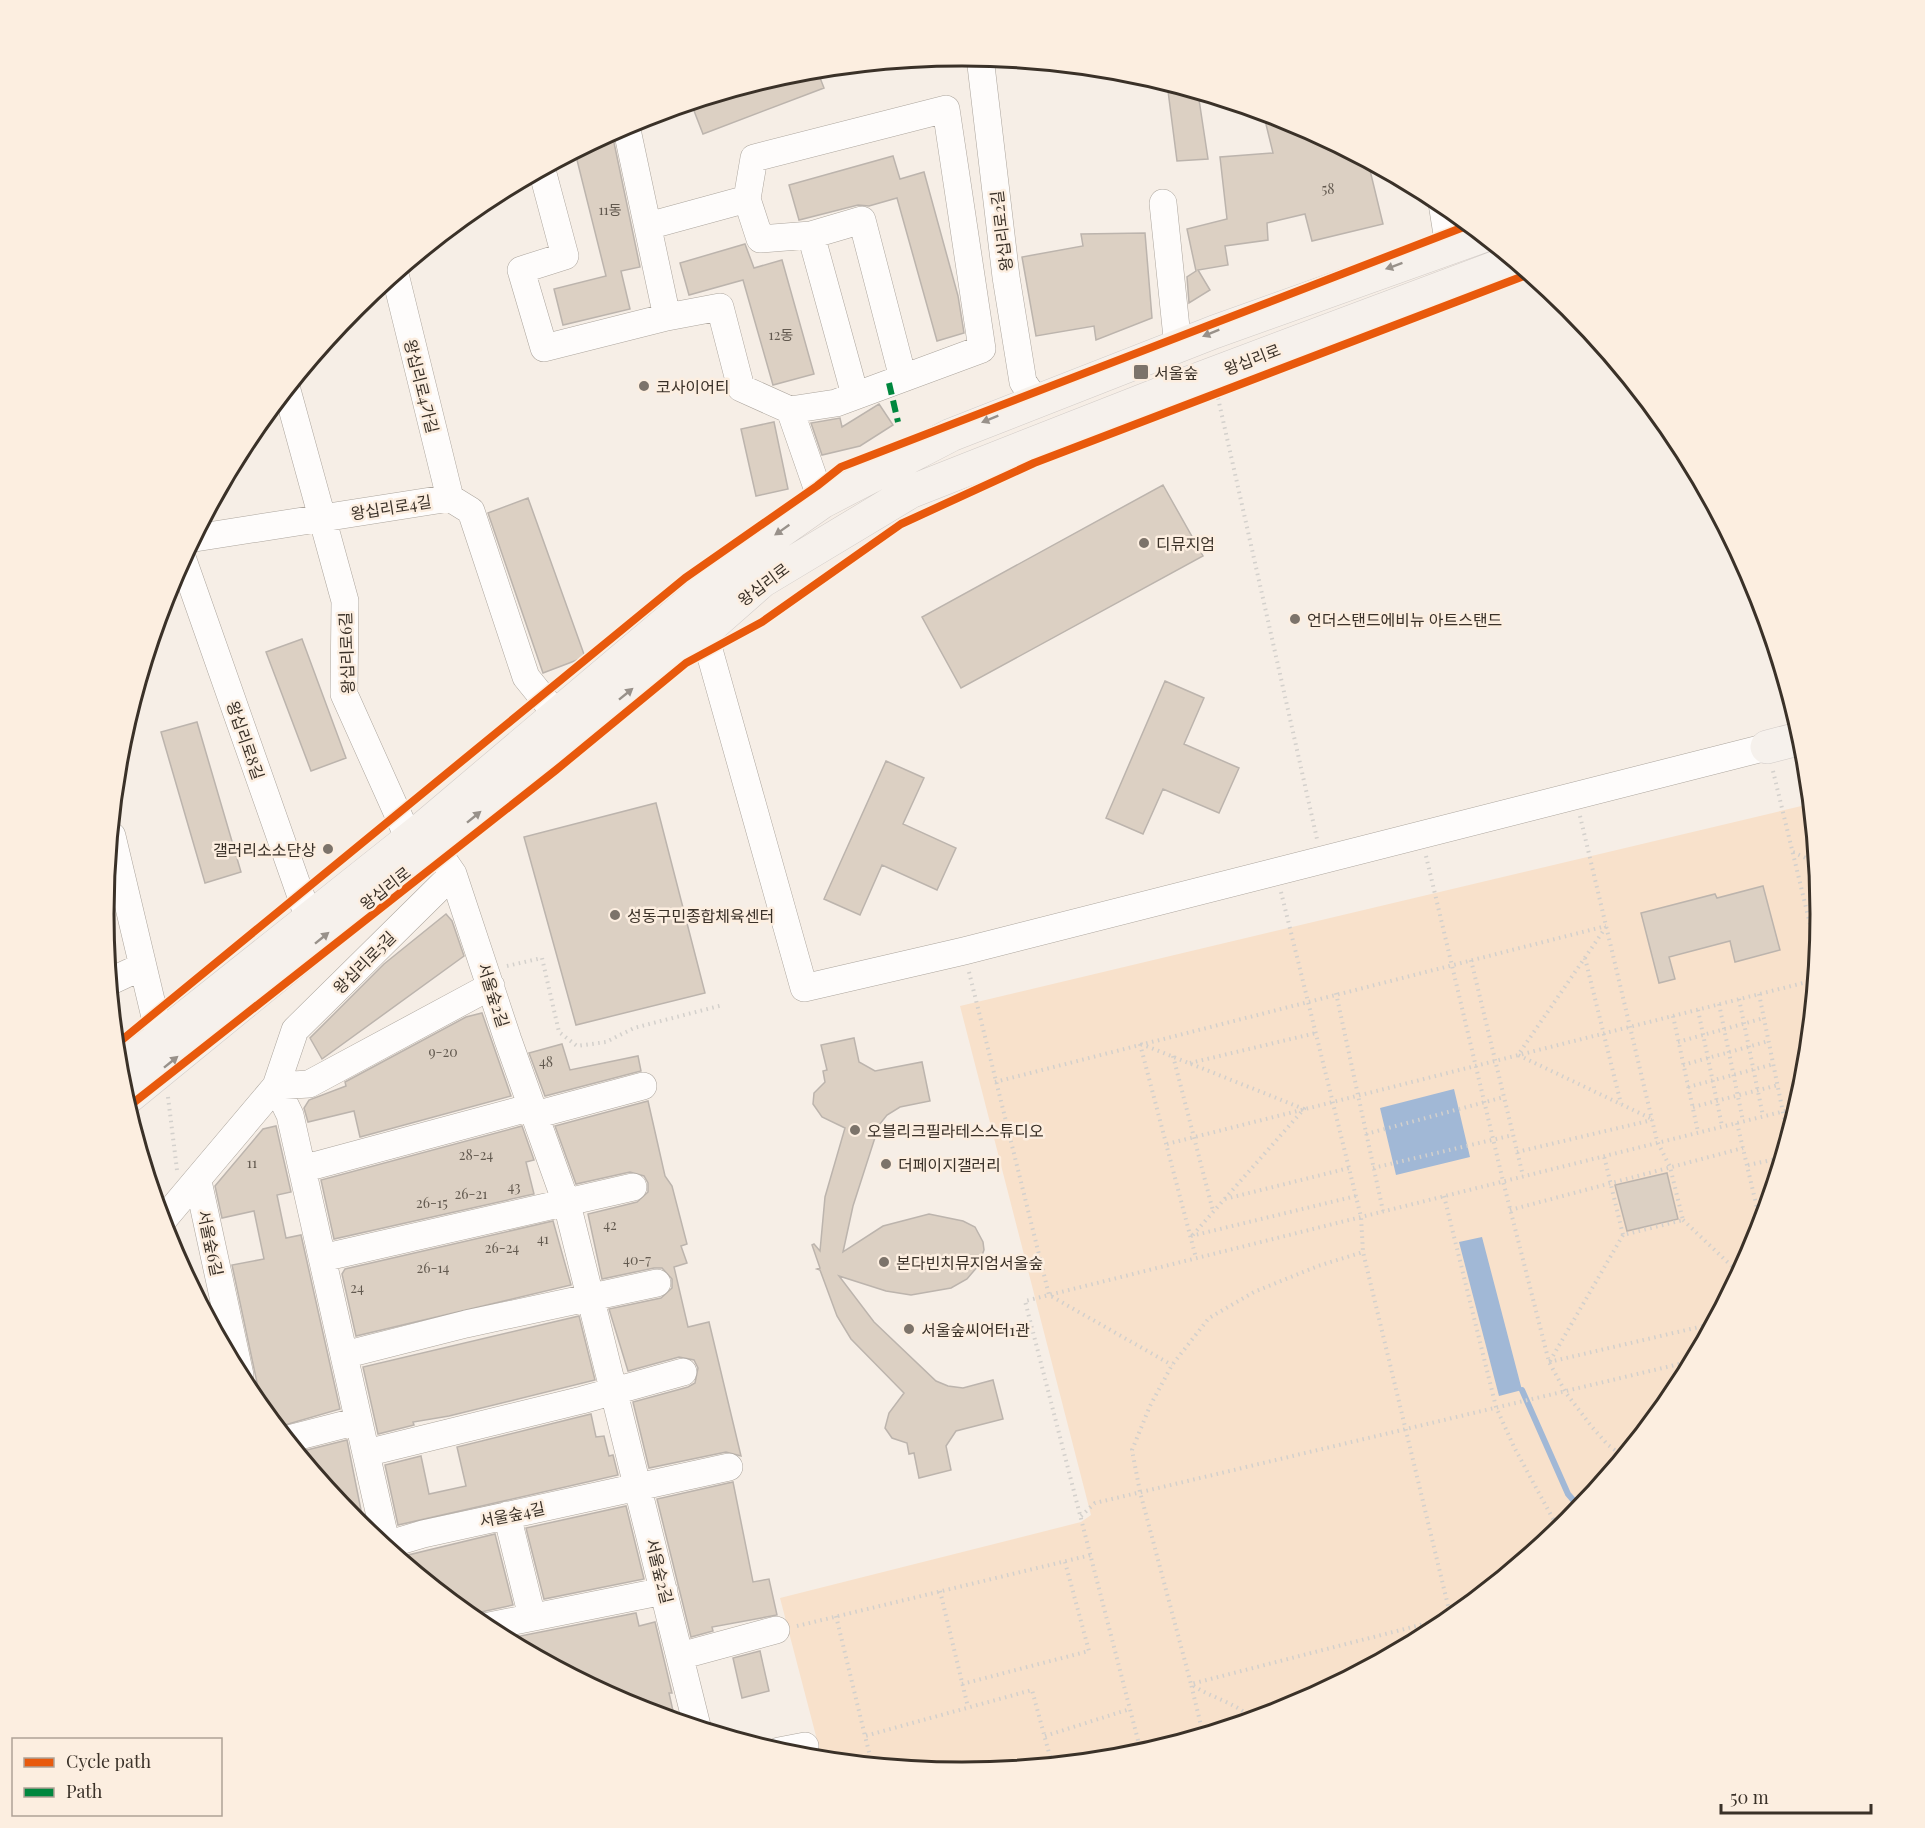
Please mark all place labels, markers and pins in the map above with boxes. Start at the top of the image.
place label: 서울숲 [1154,362,1198,383]
marker: 서울숲 [1132,363,1150,381]
place label: 코사이어티 [656,376,730,397]
marker: 코사이어티 [637,379,651,393]
place label: 디뮤지엄 [1156,533,1215,554]
marker: 디뮤지엄 [1137,536,1151,550]
place label: 언더스탠드에비뉴 아트스탠드 [1307,609,1502,630]
marker: 언더스탠드에비뉴 아트스탠드 [1288,612,1302,626]
place label: 갤러리소소단상 [213,839,316,860]
marker: 갤러리소소단상 [321,842,335,856]
place label: 성동구민종합체육센터 [627,905,774,926]
marker: 성동구민종합체육센터 [608,908,622,922]
place label: 오블리크필라테스스튜디오 [867,1120,1044,1141]
marker: 오블리크필라테스스튜디오 [848,1123,862,1137]
place label: 더페이지갤러리 [898,1154,1001,1175]
marker: 더페이지갤러리 [879,1157,893,1171]
place label: 본다빈치뮤지엄서울숲 [896,1252,1043,1273]
marker: 본다빈치뮤지엄서울숲 [877,1255,891,1269]
place label: 서울숲씨어터1관 [921,1319,1030,1340]
marker: 서울숲씨어터1관 [902,1322,916,1336]

